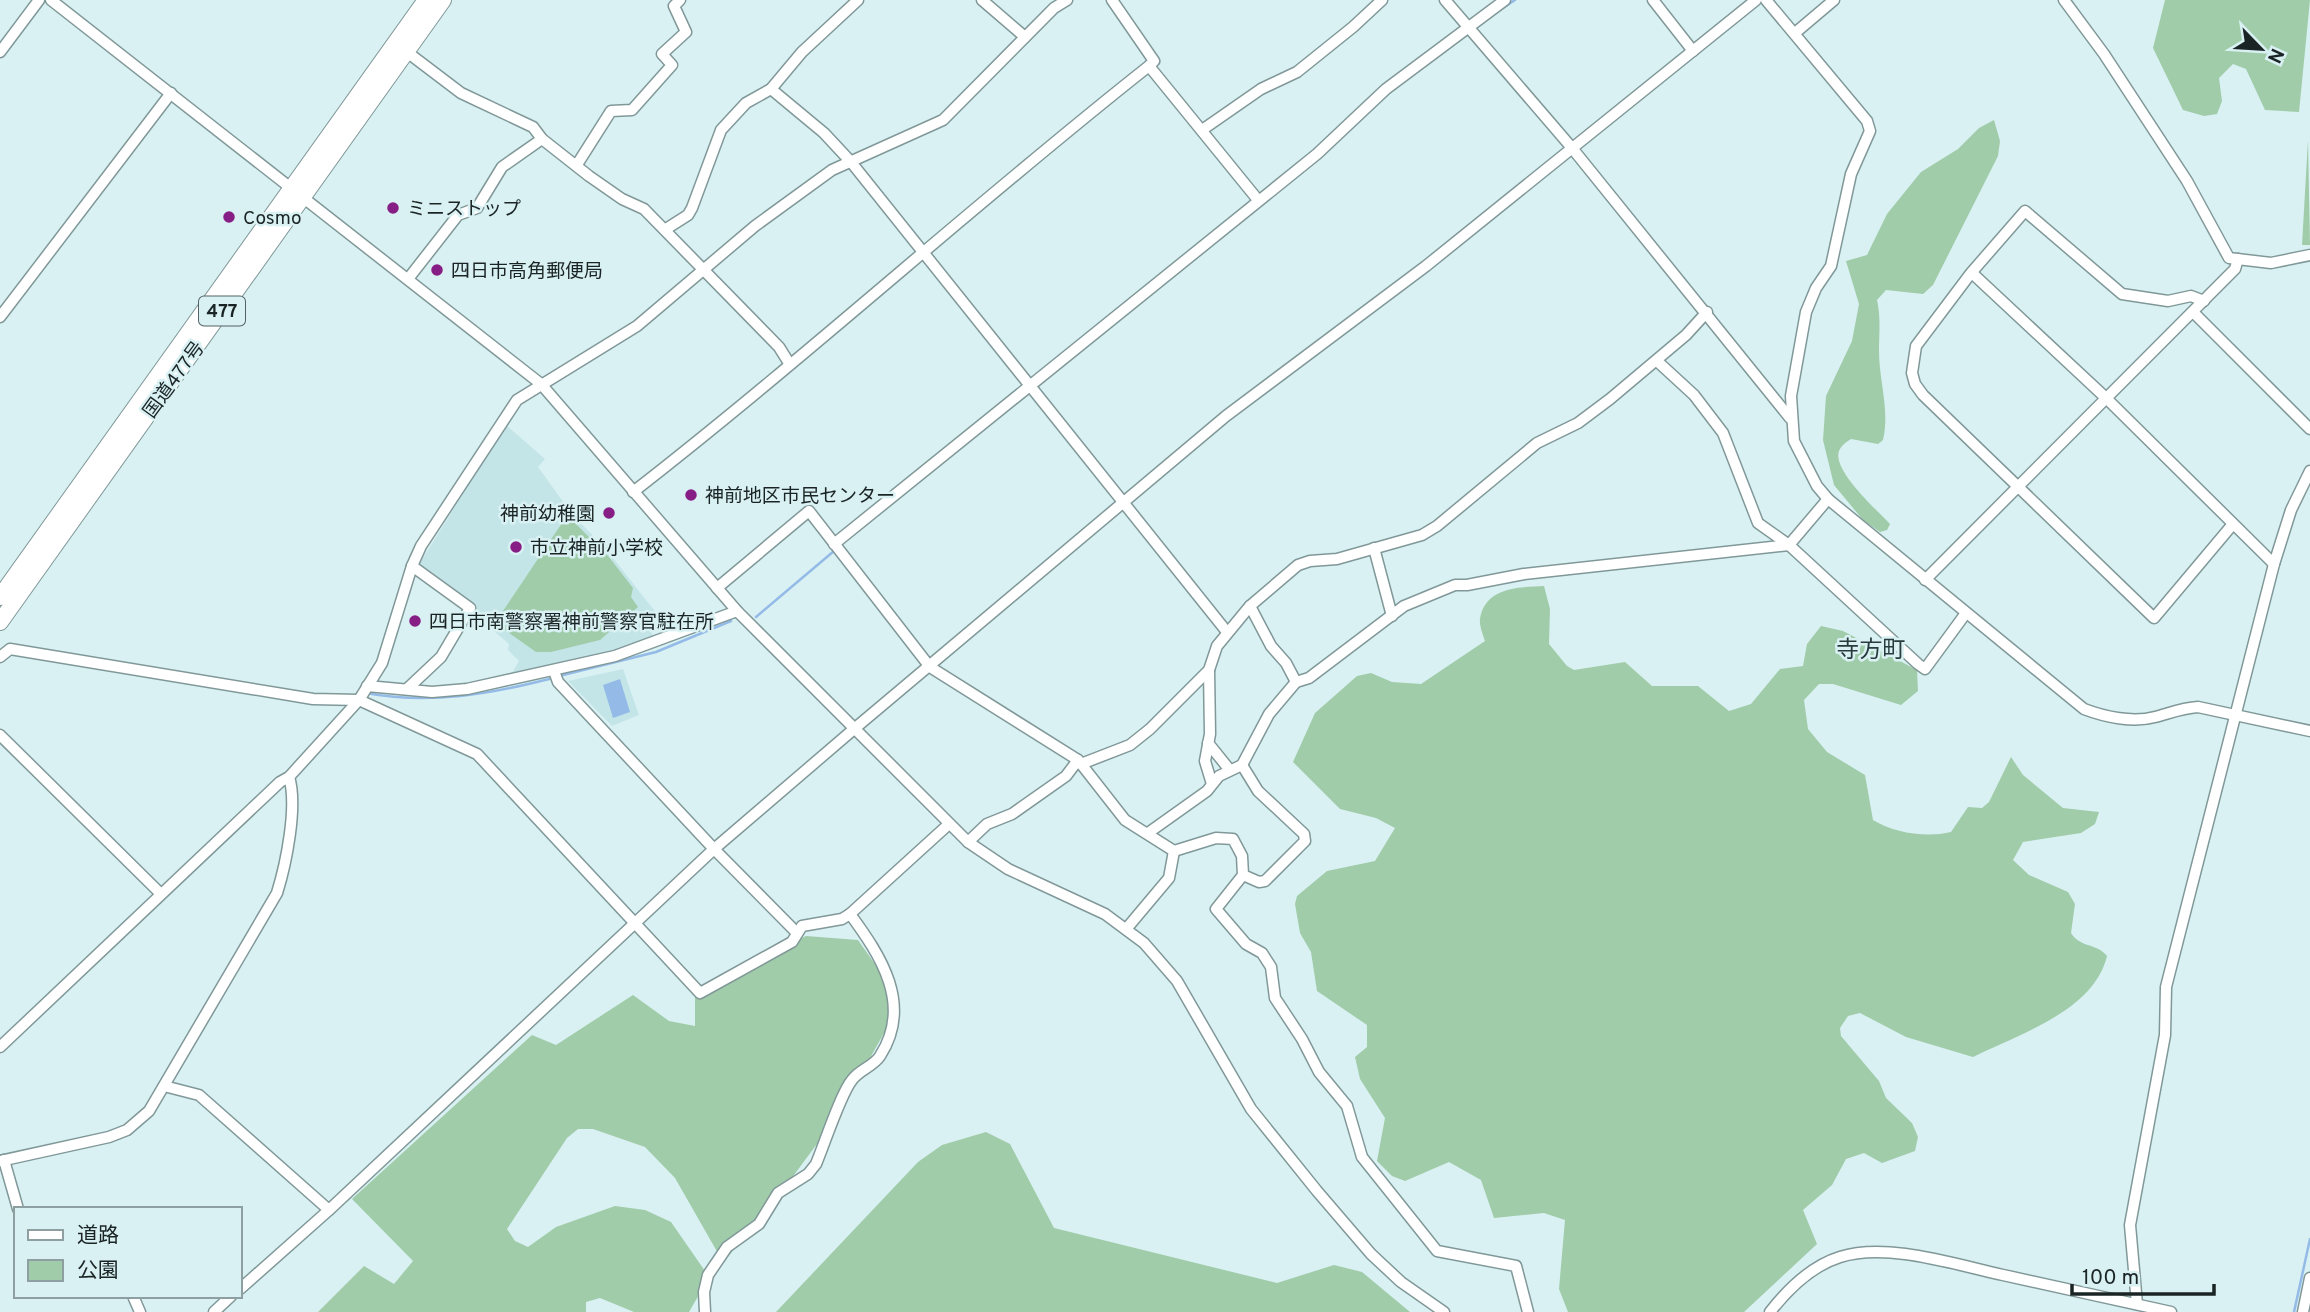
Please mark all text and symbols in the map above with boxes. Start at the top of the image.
north arrow [2226,14,2296,84]
text: N [2261,44,2288,67]
place label: ミニストップ [407,198,521,222]
marker: ミニストップ [385,200,401,216]
place label: Cosmo [243,207,302,231]
marker: Cosmo [221,209,237,225]
place label: 四日市高角郵便局 [451,260,603,284]
marker: 四日市高角郵便局 [429,262,445,278]
road number: 477 [199,296,245,326]
street label: 国道477号 [139,337,211,423]
place label: 神前地区市民センター [705,485,895,509]
marker: 神前地区市民センター [683,487,699,503]
place label: 神前幼稚園 [500,503,595,527]
marker: 神前幼稚園 [601,505,617,521]
place label: 市立神前小学校 [530,537,663,561]
marker: 市立神前小学校 [508,539,524,555]
place label: 四日市南警察署神前警察官駐在所 [429,611,714,635]
marker: 四日市南警察署神前警察官駐在所 [407,613,423,629]
district label: 寺方町 [1837,637,1906,666]
legend [14,1207,242,1298]
text: 道路 [77,1223,119,1250]
scale bar [2072,1252,2214,1296]
text: 公園 [77,1258,119,1285]
text: 100 m [2082,1265,2139,1292]

